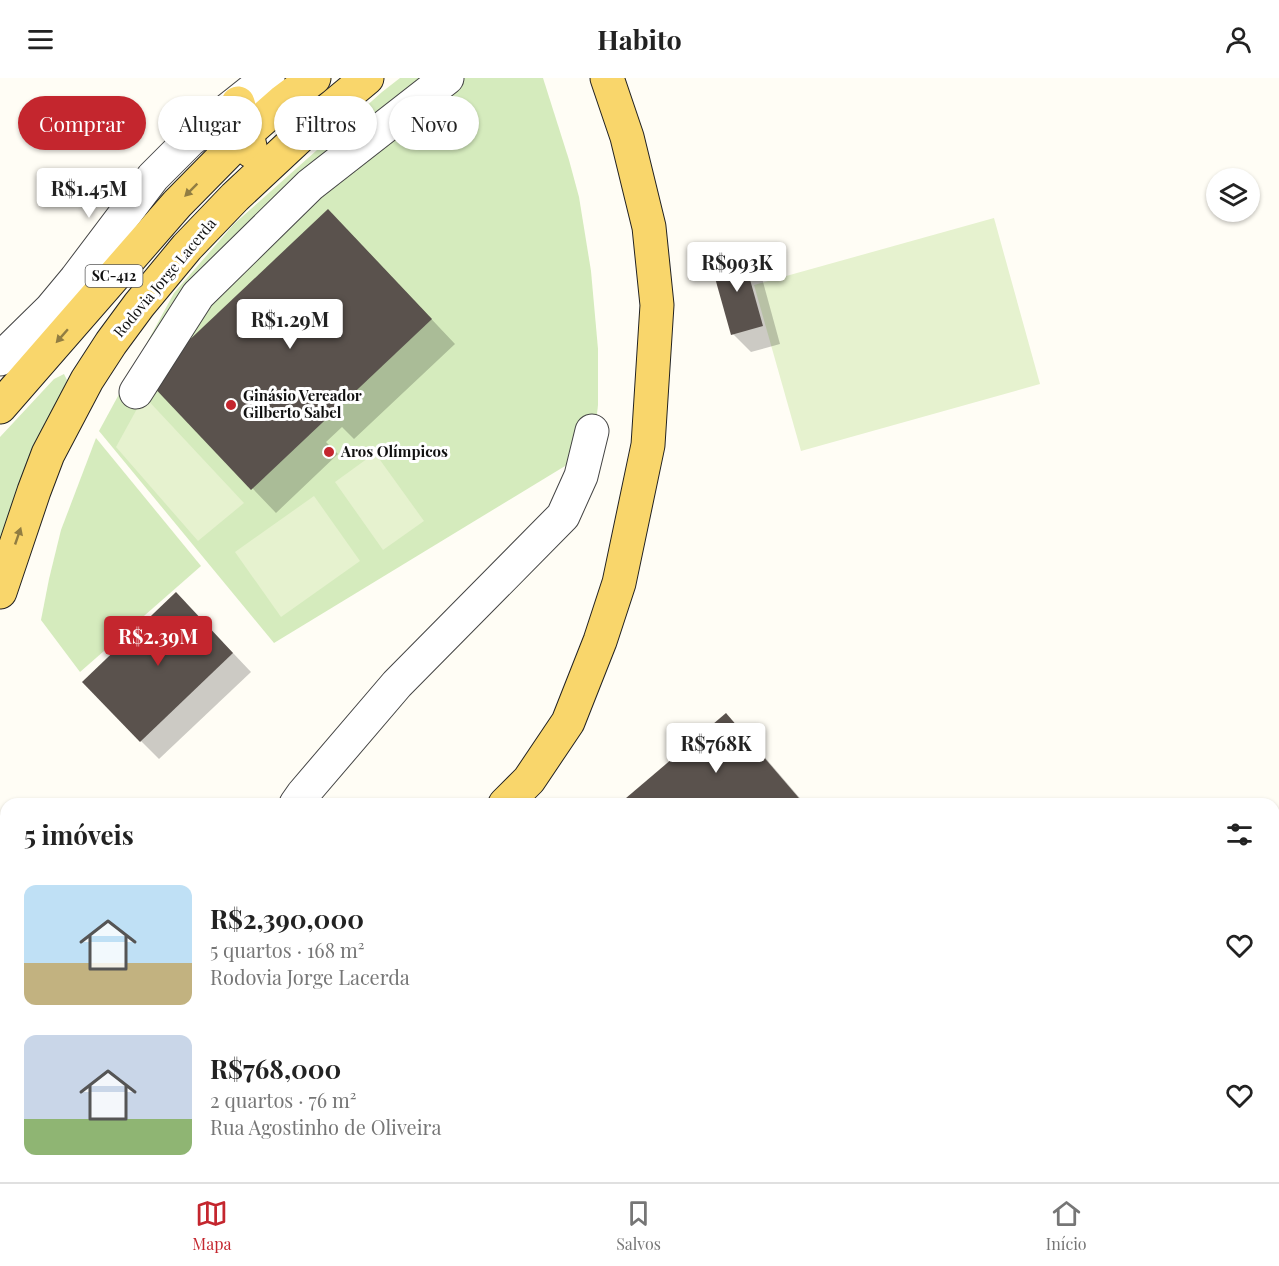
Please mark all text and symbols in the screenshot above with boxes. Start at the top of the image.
text: Habito [597,21,682,57]
icon: menu [24,23,57,56]
icon: person [1222,23,1255,56]
chip: Comprar [18,96,146,150]
chip: Alugar [158,96,262,150]
chip: Filtros [274,96,377,150]
chip: Novo [389,96,479,150]
pin: R$1.45M [34,168,144,219]
map controls [1206,168,1260,222]
button: layers [1206,168,1260,222]
text: R$1.45M [51,174,127,201]
one-way arrow [185,182,199,196]
street label: Rodovia Jorge Lacerda [108,213,220,341]
pin: R$993K [688,242,786,293]
text: R$993K [701,248,773,275]
road number: SC-412 [86,265,142,287]
pin: R$1.29M [235,299,345,350]
text: R$1.29M [251,305,329,332]
one-way arrow [56,328,69,343]
place label: Ginásio Vereador Gilberto Sabel [243,385,362,422]
marker: Ginásio Vereador Gilberto Sabel [224,398,238,412]
place label: Aros Olímpicos [340,441,448,461]
marker: Aros Olímpicos [322,445,336,459]
one-way arrow [14,527,24,545]
pin: R$2.39M [103,616,213,667]
text: R$2.39M [118,622,198,649]
pin: R$768K [667,723,765,774]
text: R$768K [680,729,752,756]
text: 5 imóveis [24,817,134,852]
icon: filters [1223,818,1256,851]
text: R$2,390,000 [210,901,364,936]
icon: home [72,909,144,981]
icon: heart [1223,929,1256,962]
text: 5 quartos · 168 m² [210,936,365,963]
text: Rodovia Jorge Lacerda [210,963,410,990]
text: R$768,000 [210,1051,341,1086]
icon: home [72,1059,144,1131]
icon: heart [1223,1079,1256,1112]
text: 2 quartos · 76 m² [210,1086,356,1113]
text: Rua Agostinho de Oliveira [210,1113,441,1140]
tab: Mapa [192,1197,231,1254]
tab: Salvos [616,1197,661,1254]
tab: Início [1046,1197,1087,1254]

